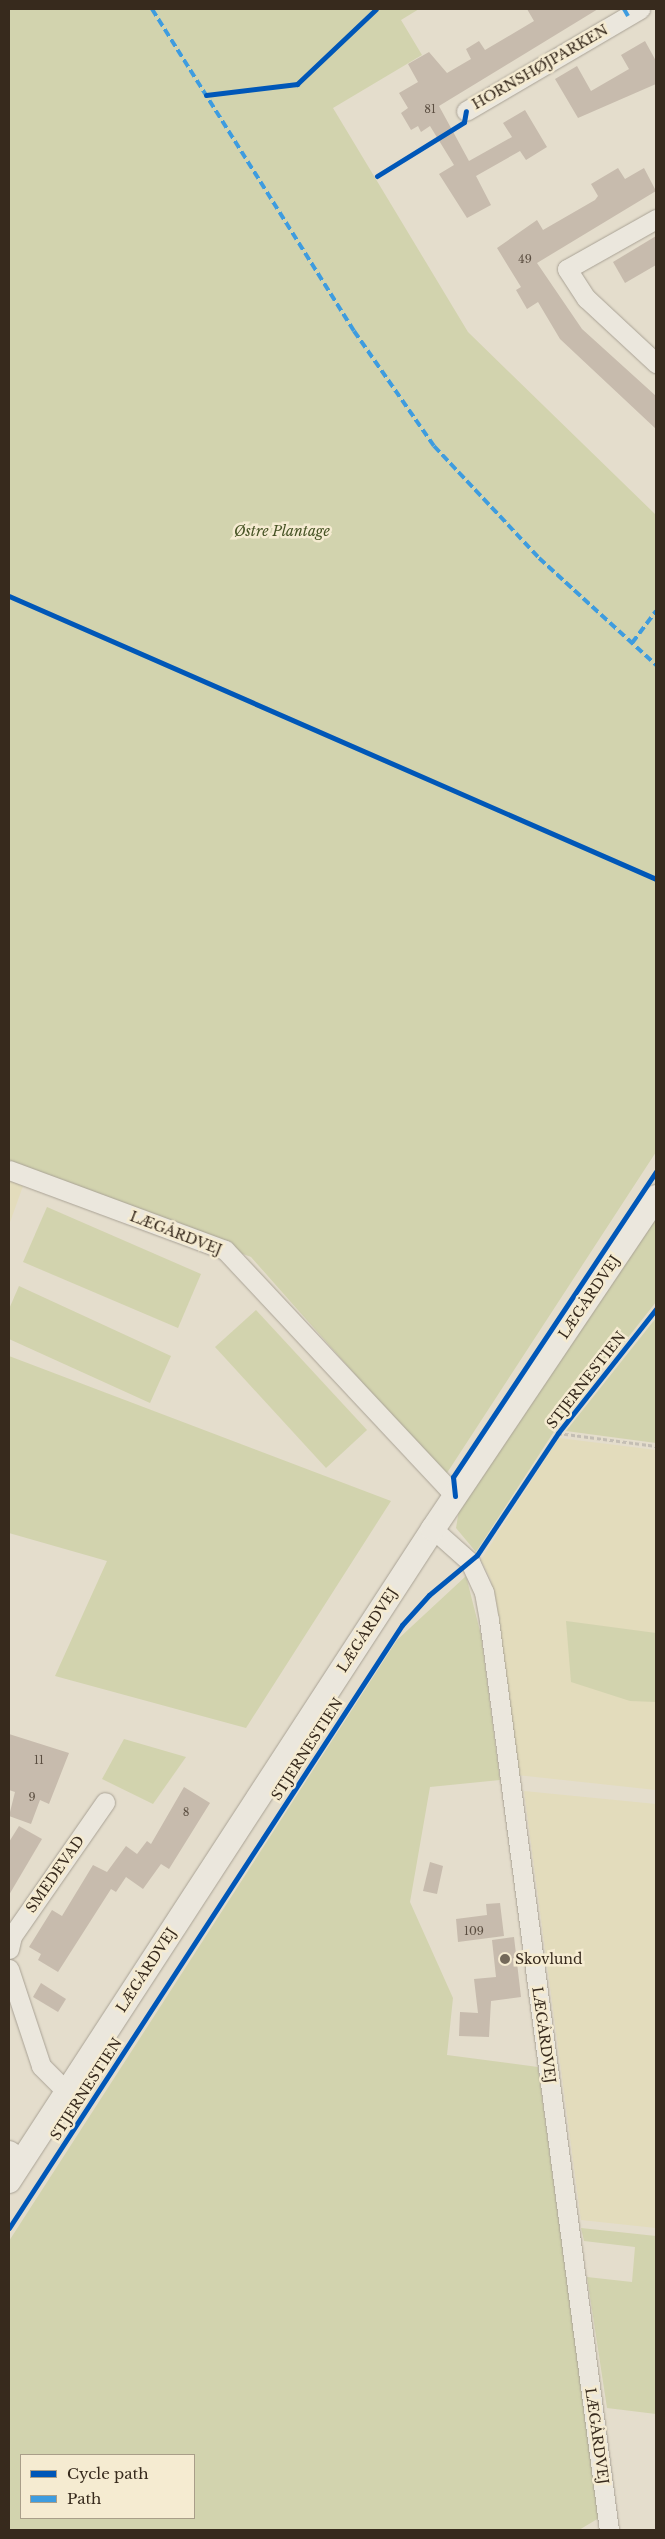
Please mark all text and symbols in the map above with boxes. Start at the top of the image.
street label: HORNSHØJPARKEN [469,21,611,113]
house number: 81 [424,102,436,116]
house number: 49 [518,252,532,266]
park label: Østre Plantage [234,523,330,539]
street label: LÆGÅRDVEJ [128,1208,224,1258]
street label: LÆGÅRDVEJ [555,1252,623,1342]
street label: STJERNESTIEN [543,1328,629,1432]
street label: LÆGÅRDVEJ [333,1585,401,1675]
street label: STJERNESTIEN [268,1695,346,1803]
house number: 11 [34,1753,44,1767]
house number: 9 [28,1790,36,1804]
house number: 8 [183,1805,189,1819]
street label: SMEDEVAD [22,1832,88,1916]
house number: 109 [464,1924,484,1938]
street label: LÆGÅRDVEJ [112,1925,180,2015]
place label: Skovlund [515,1951,582,1967]
marker: Skovlund [499,1953,511,1965]
street label: LÆGÅRDVEJ [529,1986,559,2084]
street label: STJERNESTIEN [47,2035,125,2143]
street label: LÆGÅRDVEJ [582,2387,612,2485]
legend [20,2454,195,2519]
text: Cycle path [67,2464,149,2483]
text: Path [67,2489,101,2508]

